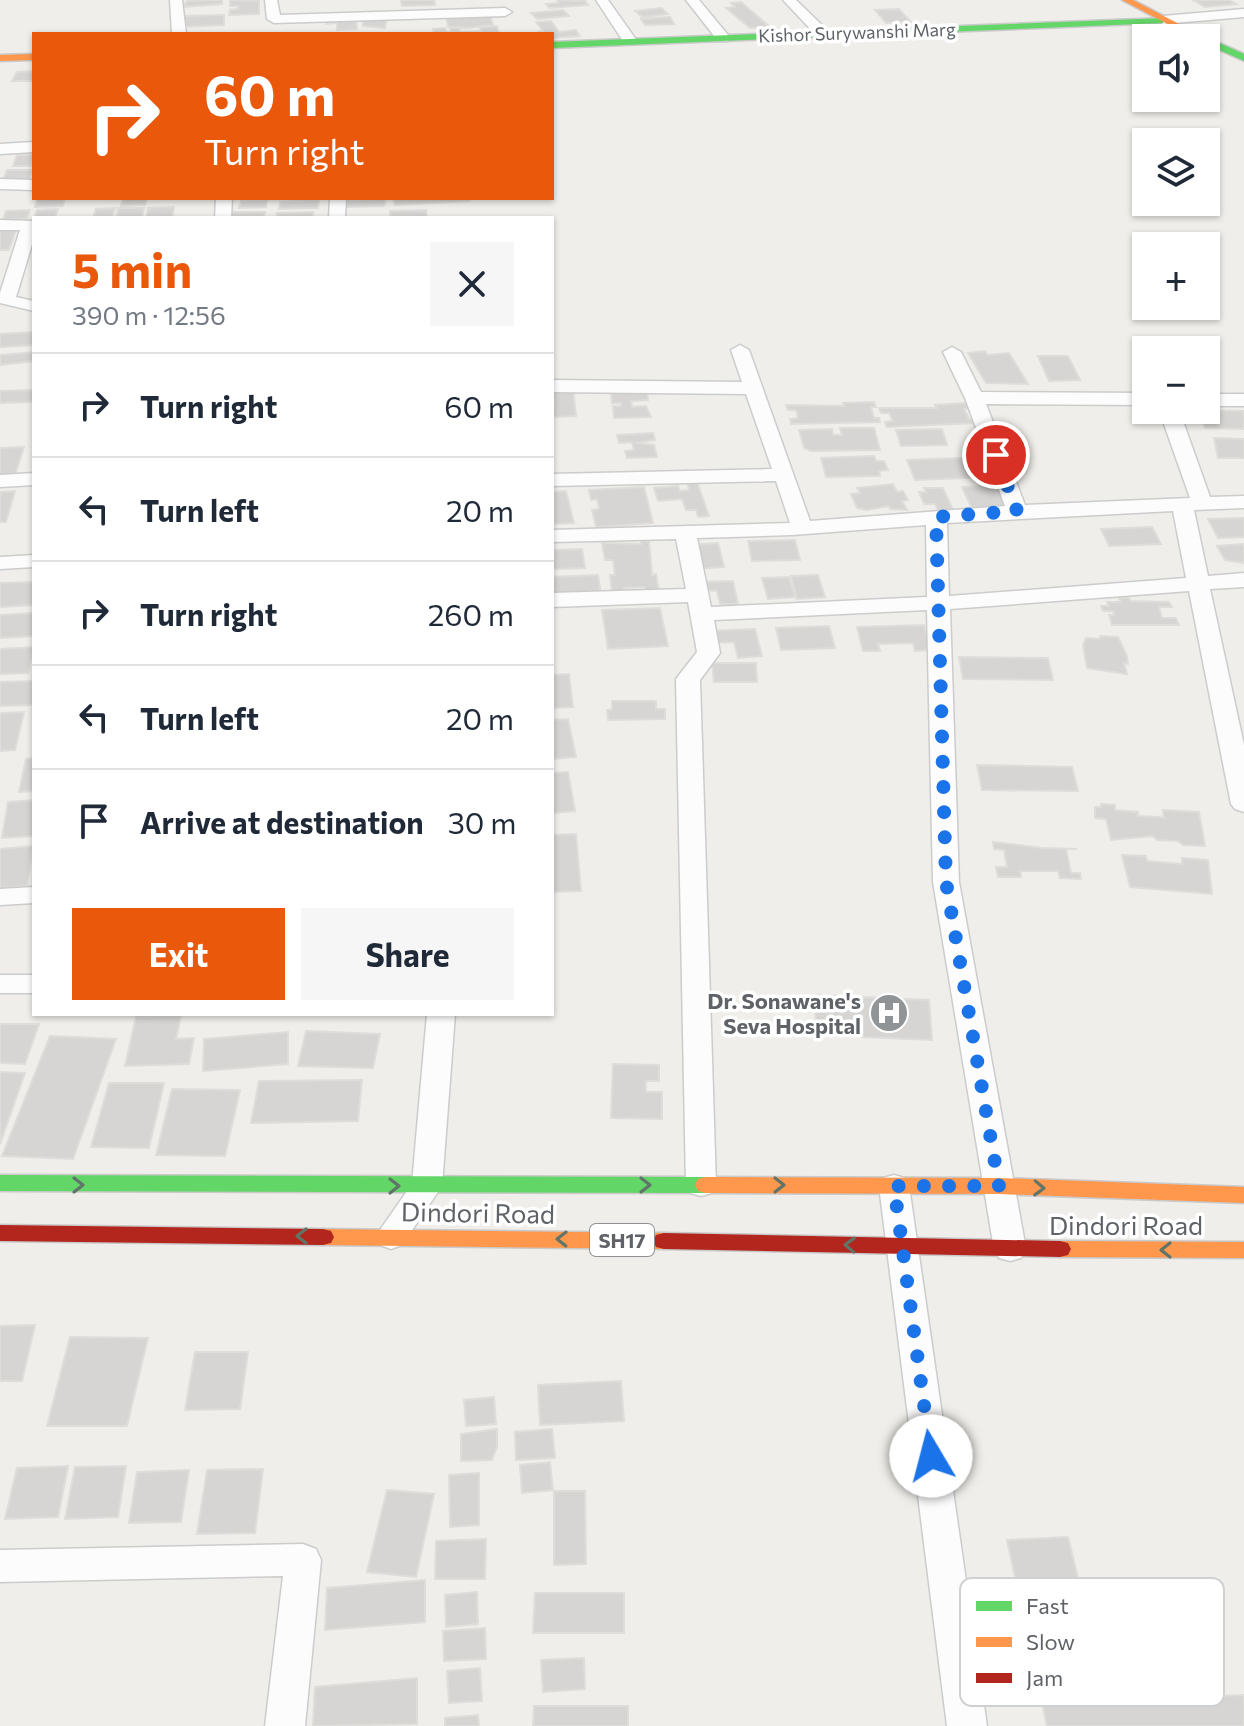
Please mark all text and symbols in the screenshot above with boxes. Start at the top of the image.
street label: Kishor Surywanshi Marg [758,18,956,46]
map controls [1132,24,1220,424]
button: sound [1132,24,1220,112]
text: 60 m [204,59,335,128]
icon: right [72,64,176,168]
text: Turn right [204,128,365,172]
button: layers [1132,128,1220,216]
button: + [1132,232,1220,320]
text: 5 min [72,239,192,298]
button: close [430,242,514,326]
text: 390 m · 12:56 [72,299,226,330]
button: − [1132,336,1220,424]
icon: right [72,383,116,427]
text: Turn right [140,387,277,424]
text: 60 m [444,387,514,424]
pin [962,421,1030,489]
icon: arrive [974,433,1018,477]
icon: left [72,487,116,531]
text: Turn left [140,491,259,528]
text: 20 m [446,491,514,528]
icon: right [72,591,116,635]
text: Turn right [140,595,277,632]
text: 260 m [428,595,514,632]
icon: left [72,695,116,739]
text: Turn left [140,699,259,736]
text: 20 m [446,699,514,736]
icon: arrive [72,799,116,843]
text: Arrive at destination [140,803,424,840]
text: 30 m [448,803,516,840]
button: Exit [72,908,285,1000]
button: Share [301,908,514,1000]
place label: Dr. Sonawane's Seva Hospital [707,987,861,1039]
hospital icon: Dr. Sonawane's Seva Hospital [868,992,910,1034]
one-way arrow [72,1176,85,1194]
one-way arrow [639,1176,652,1194]
one-way arrow [773,1176,786,1194]
one-way arrow [388,1177,401,1195]
one-way arrow [1033,1179,1046,1196]
street label: Dindori Road [401,1195,555,1229]
street label: Dindori Road [1049,1209,1203,1240]
road number: SH17 [590,1224,654,1256]
one-way arrow [295,1227,308,1245]
one-way arrow [555,1230,568,1247]
one-way arrow [843,1236,856,1254]
one-way arrow [1159,1241,1172,1259]
position arrow [889,1414,973,1498]
legend [960,1578,1224,1706]
text: Fast [1026,1592,1069,1619]
text: Slow [1026,1628,1075,1655]
text: Jam [1026,1664,1063,1691]

